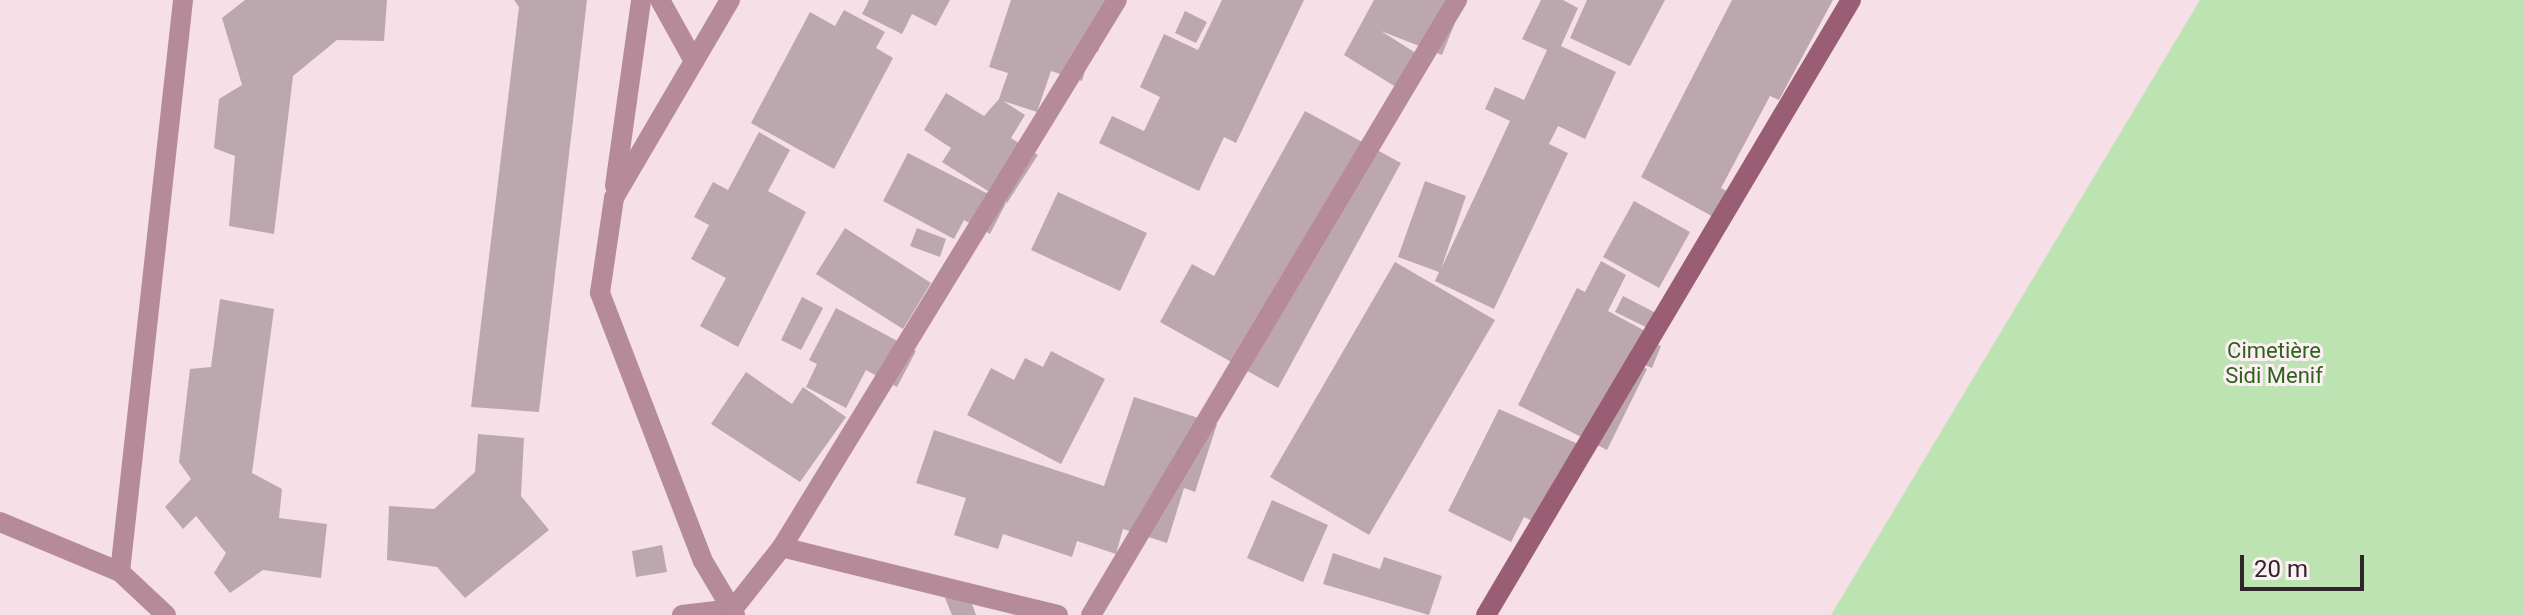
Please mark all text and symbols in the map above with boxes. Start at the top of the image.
park label: Cimetière Sidi Menif [2225,337,2323,388]
scale bar [2244,539,2368,589]
text: 20 m [2254,555,2308,583]

